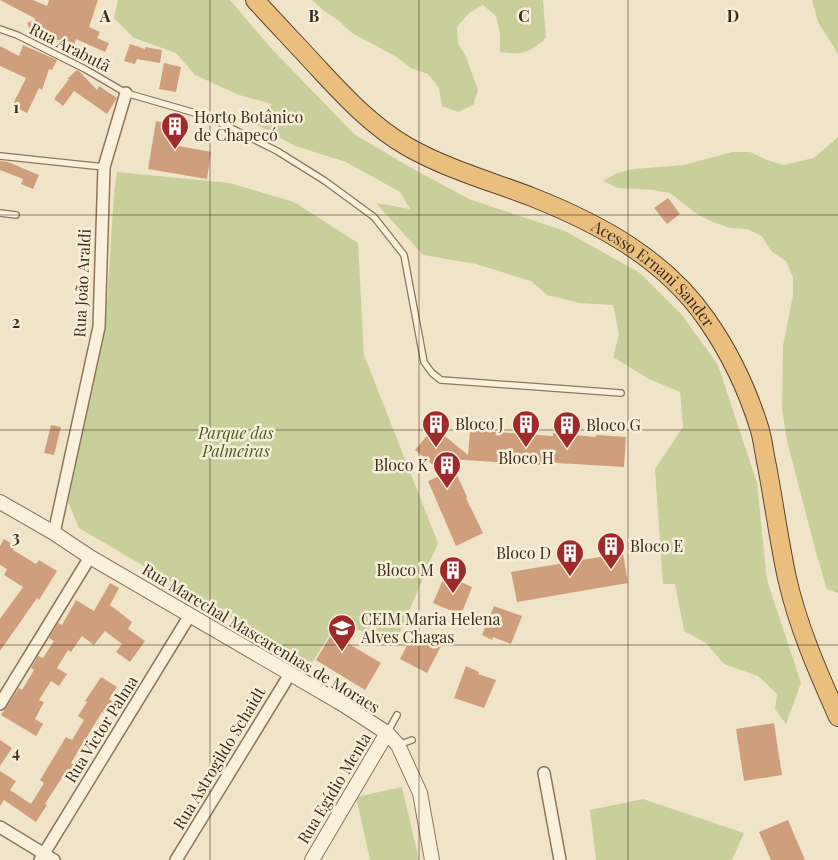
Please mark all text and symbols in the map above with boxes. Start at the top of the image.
text: A [99,5,111,26]
text: B [309,5,320,26]
text: C [518,5,530,26]
text: D [727,5,739,26]
street label: Rua Arabutã [26,17,114,76]
text: 1 [13,96,19,117]
place label: Horto Botânico de Chapecó [194,106,304,145]
building icon: Horto Botânico de Chapecó [160,111,190,150]
street label: Acesso Ernani Sander [587,214,720,331]
street label: Rua João Araldi [68,228,95,338]
text: 2 [12,311,20,332]
building icon: Bloco J [421,409,451,448]
building icon: Bloco H [511,409,541,448]
building icon: Bloco G [552,410,582,449]
place label: Bloco J [455,413,504,434]
place label: Bloco G [586,414,641,435]
park label: Parque das Palmeiras [197,422,274,461]
place label: Bloco H [498,447,554,468]
building icon: Bloco K [432,450,462,489]
place label: Bloco K [374,454,429,475]
text: 3 [12,526,20,547]
building icon: Bloco E [596,531,626,570]
place label: Bloco E [630,535,683,556]
building icon: Bloco D [555,538,585,577]
place label: Bloco D [496,542,551,563]
building icon: Bloco M [438,555,468,594]
street label: Rua Marechal Mascarenhas de Moraes [139,558,384,717]
place label: Bloco M [377,559,434,580]
place label: CEIM Maria Helena Alves Chagas [360,608,500,647]
school or university icon: CEIM Maria Helena Alves Chagas [327,613,357,652]
street label: Rua Victor Palma [59,671,142,786]
street label: Rua Astrogildo Schaidt [168,682,270,833]
street label: Rua Egídio Menta [292,728,375,847]
text: 4 [12,741,20,762]

